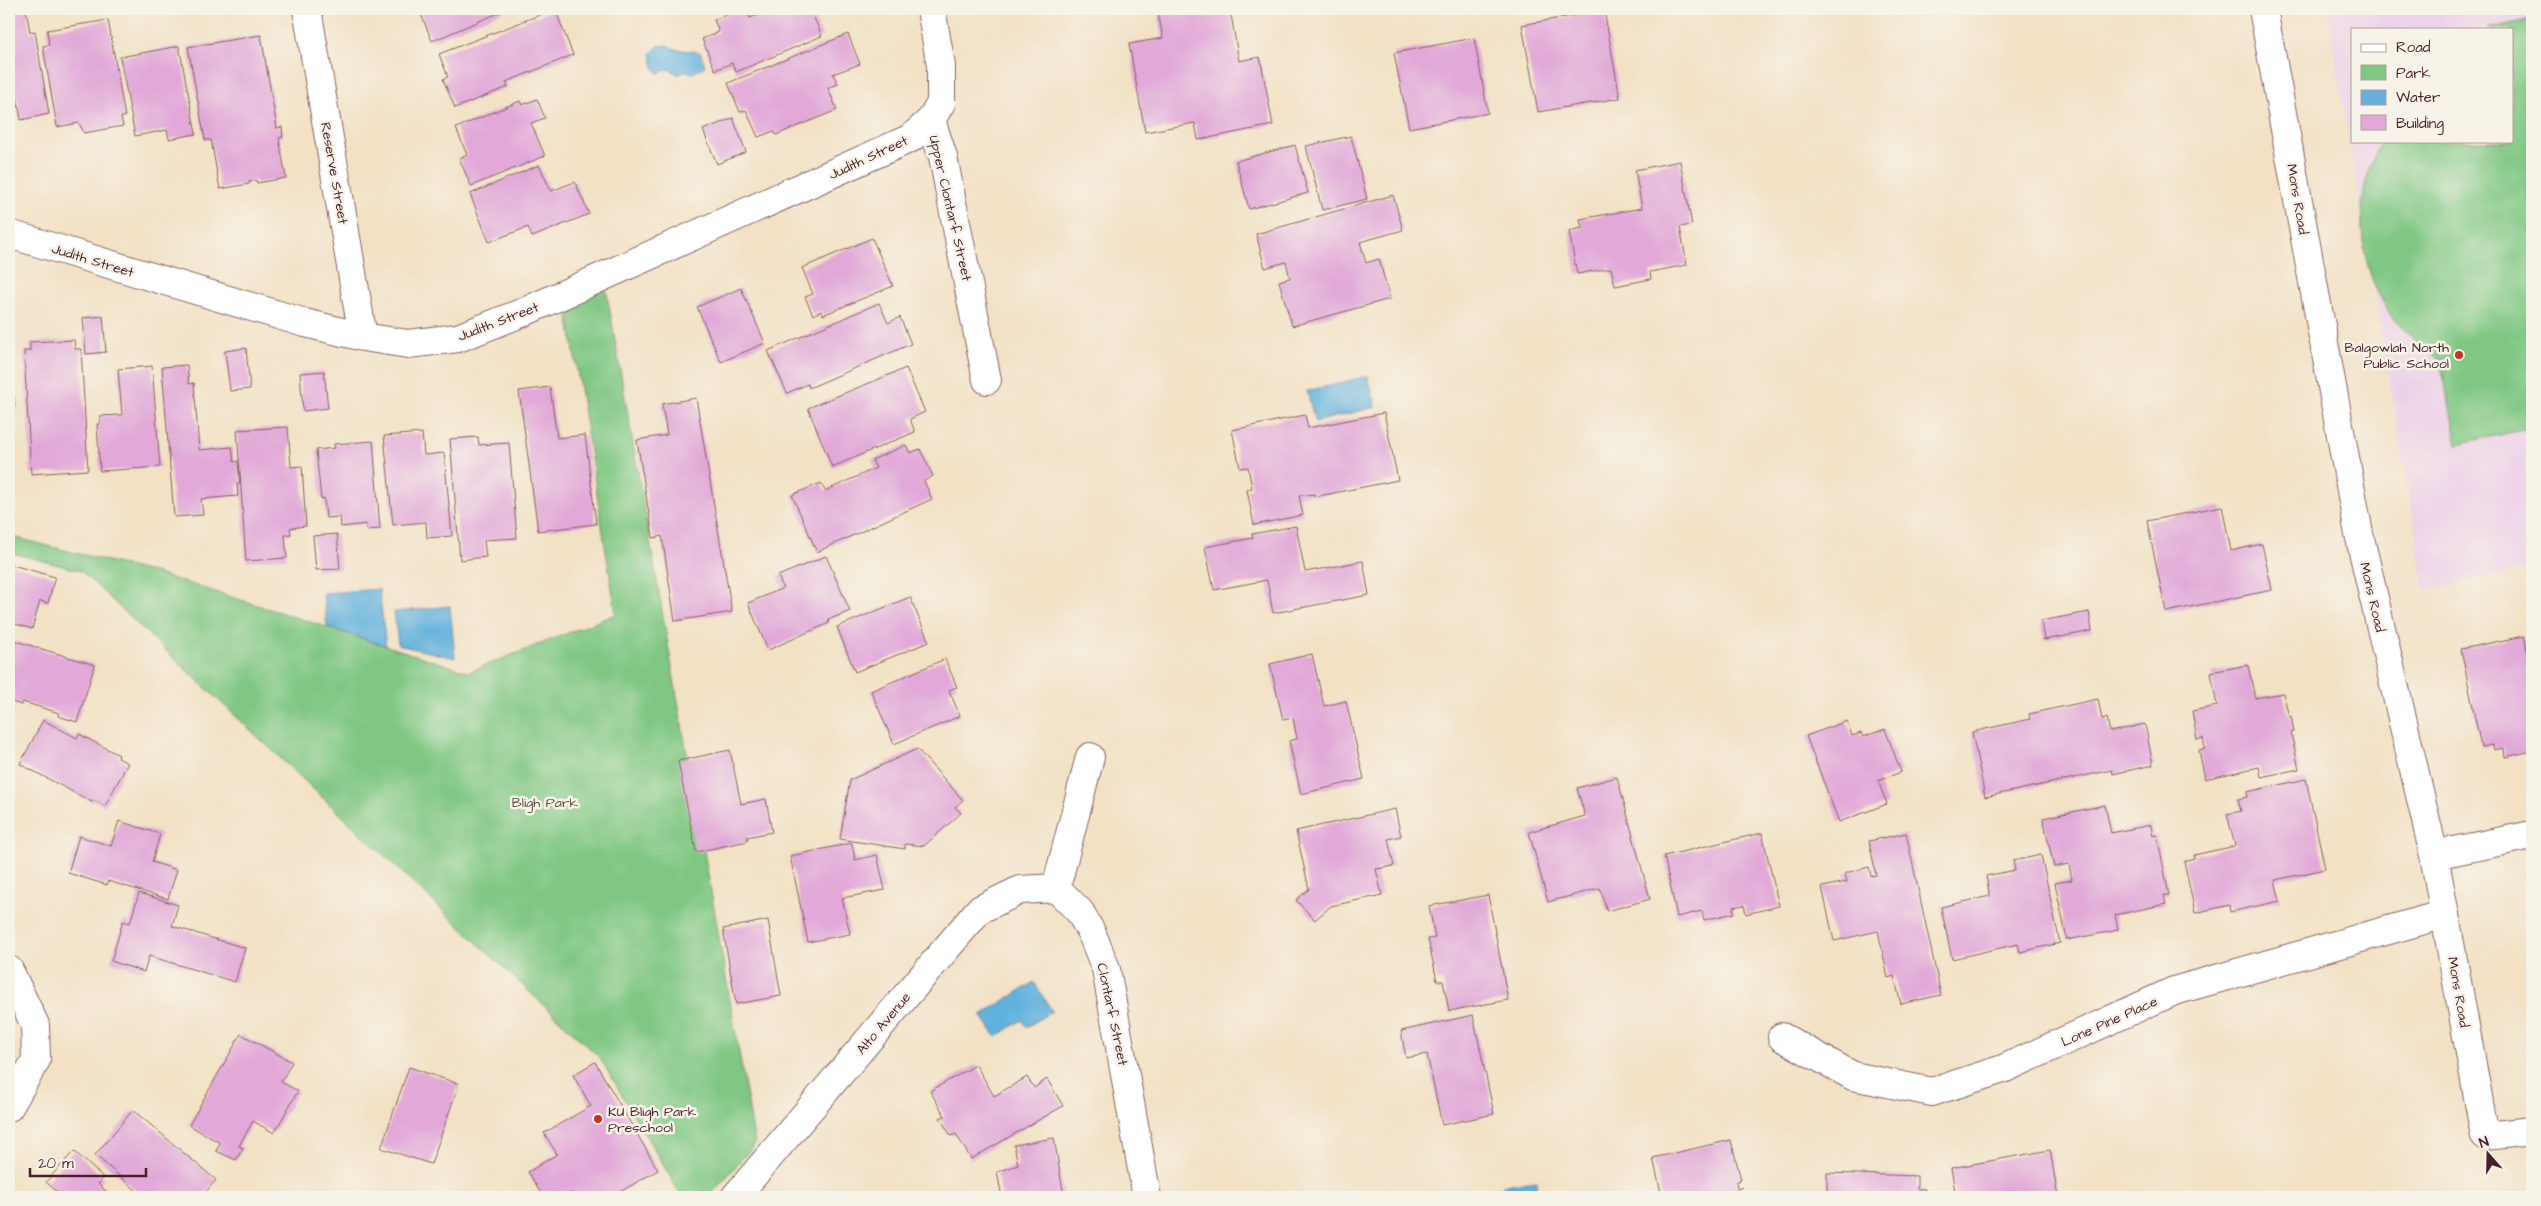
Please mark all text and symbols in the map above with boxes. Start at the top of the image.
legend [2351,28,2514,142]
text: Road [2396,37,2431,58]
text: Park [2396,63,2431,84]
text: Water [2396,87,2440,108]
text: Building [2396,113,2444,135]
street label: Reserve Street [315,120,353,226]
street label: Judith Street [826,131,912,185]
street label: Upper Clontarf Street [924,133,977,283]
street label: Mons Road [2281,162,2313,236]
street label: Judith Street [49,239,137,283]
street label: Judith Street [455,297,542,347]
place label: Balgowlah North Public School [2344,338,2449,374]
marker: Balgowlah North Public School [2453,349,2465,361]
street label: Mons Road [2354,560,2390,634]
park label: Bligh Park [512,793,579,813]
street label: Mons Road [2442,955,2474,1029]
street label: Clontarf Street [1091,961,1133,1068]
street label: Alto Avenue [852,988,916,1059]
street label: Lone Pine Place [2058,992,2161,1052]
place label: KU Bligh Park Preschool [608,1102,697,1138]
marker: KU Bligh Park Preschool [592,1113,604,1125]
north arrow [2464,1128,2514,1178]
text: N [2476,1132,2492,1154]
scale bar [30,1146,146,1178]
text: 20 m [38,1153,74,1174]

